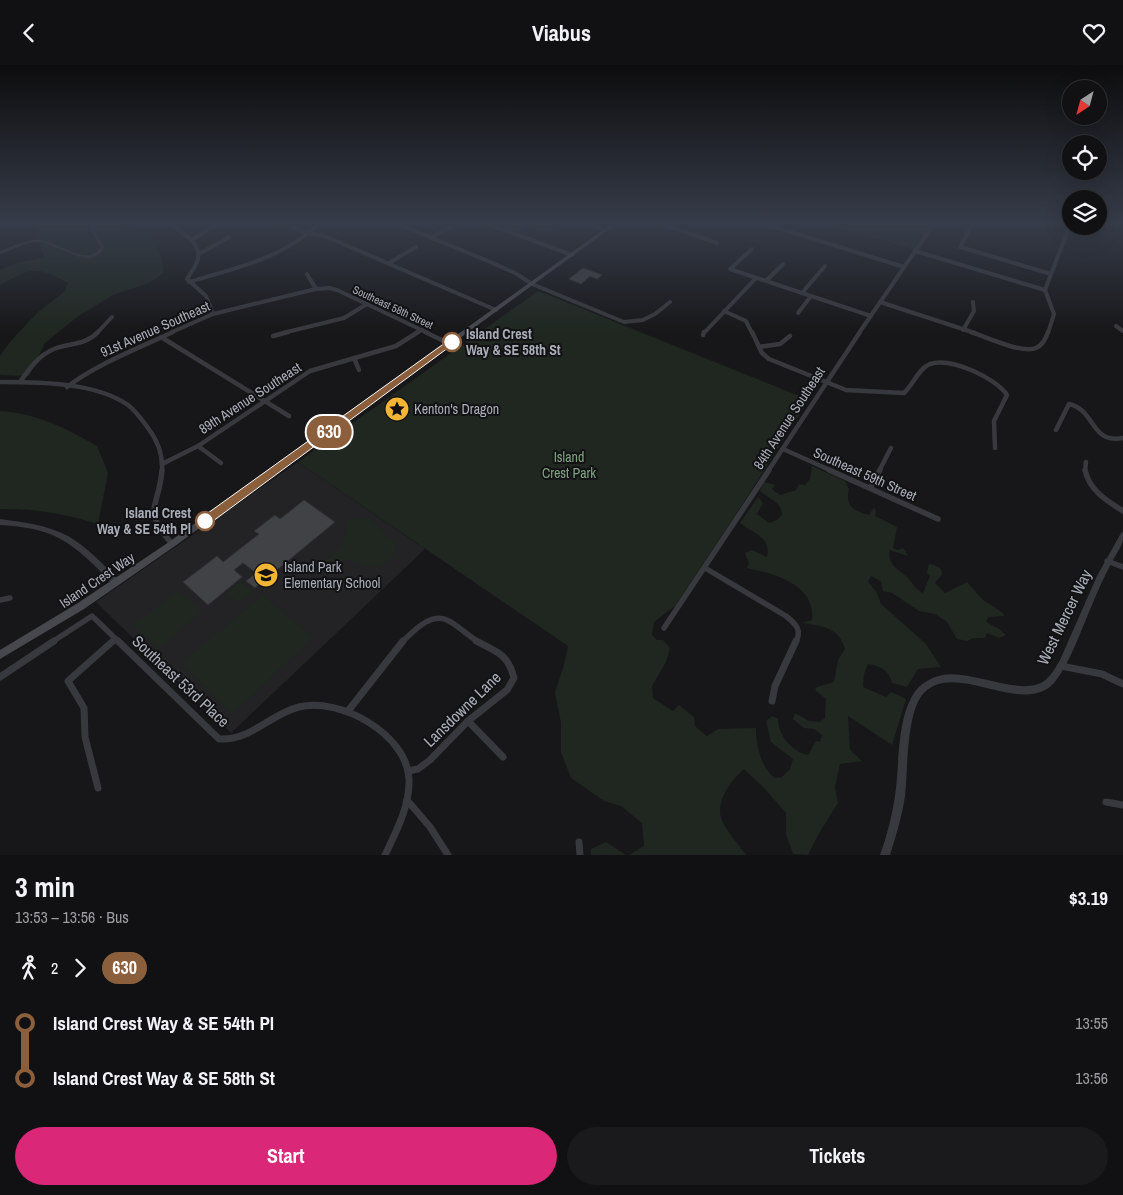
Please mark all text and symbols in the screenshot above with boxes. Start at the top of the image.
text: Viabus [532,18,591,48]
icon: back [15,19,43,47]
icon: heart [1080,19,1108,47]
north arrow [1062,80,1108,125]
map controls [1062,80,1107,235]
button: locate [1062,135,1107,180]
button: layers [1062,190,1107,235]
street label: Southeast 58th Street [350,282,436,332]
street label: 91st Avenue Southeast [97,297,213,361]
place label: Island Crest Way & SE 58th St [466,325,561,359]
marker: Island Crest Way & SE 58th St [442,332,462,352]
street label: 89th Avenue Southeast [195,358,305,438]
street label: 84th Avenue Southeast [749,363,829,473]
place icon: Kenton's Dragon [384,396,410,422]
place label: Kenton's Dragon [414,400,499,418]
line badge: 630 [300,416,358,448]
text: 630 [317,419,341,444]
street label: Southeast 59th Street [811,443,919,505]
park label: Island Crest Park [542,448,596,482]
place label: Island Crest Way & SE 54th Pl [97,504,191,538]
marker: Island Crest Way & SE 54th Pl [195,511,215,531]
street label: Island Crest Way [56,548,138,612]
place label: Island Park Elementary School [284,558,380,592]
school or university icon: Island Park Elementary School [253,562,279,588]
street label: West Mercer Way [1031,565,1097,668]
street label: Southeast 53rd Place [128,630,234,732]
street label: Lansdowne Lane [418,666,506,752]
text: 3 min [15,868,75,906]
text: $3.19 [1069,885,1108,911]
text: 13:53 – 13:56 · Bus [15,906,129,928]
icon: walk [15,954,43,982]
icon: forward [66,954,94,982]
text: 630 [112,955,137,980]
text: 2 [51,957,58,979]
text: Island Crest Way & SE 54th Pl [53,1010,274,1036]
text: 13:55 [1075,1012,1108,1034]
text: Island Crest Way & SE 58th St [53,1065,275,1091]
text: 13:56 [1075,1067,1108,1089]
button: Start [15,1127,557,1185]
button: Tickets [567,1127,1108,1185]

